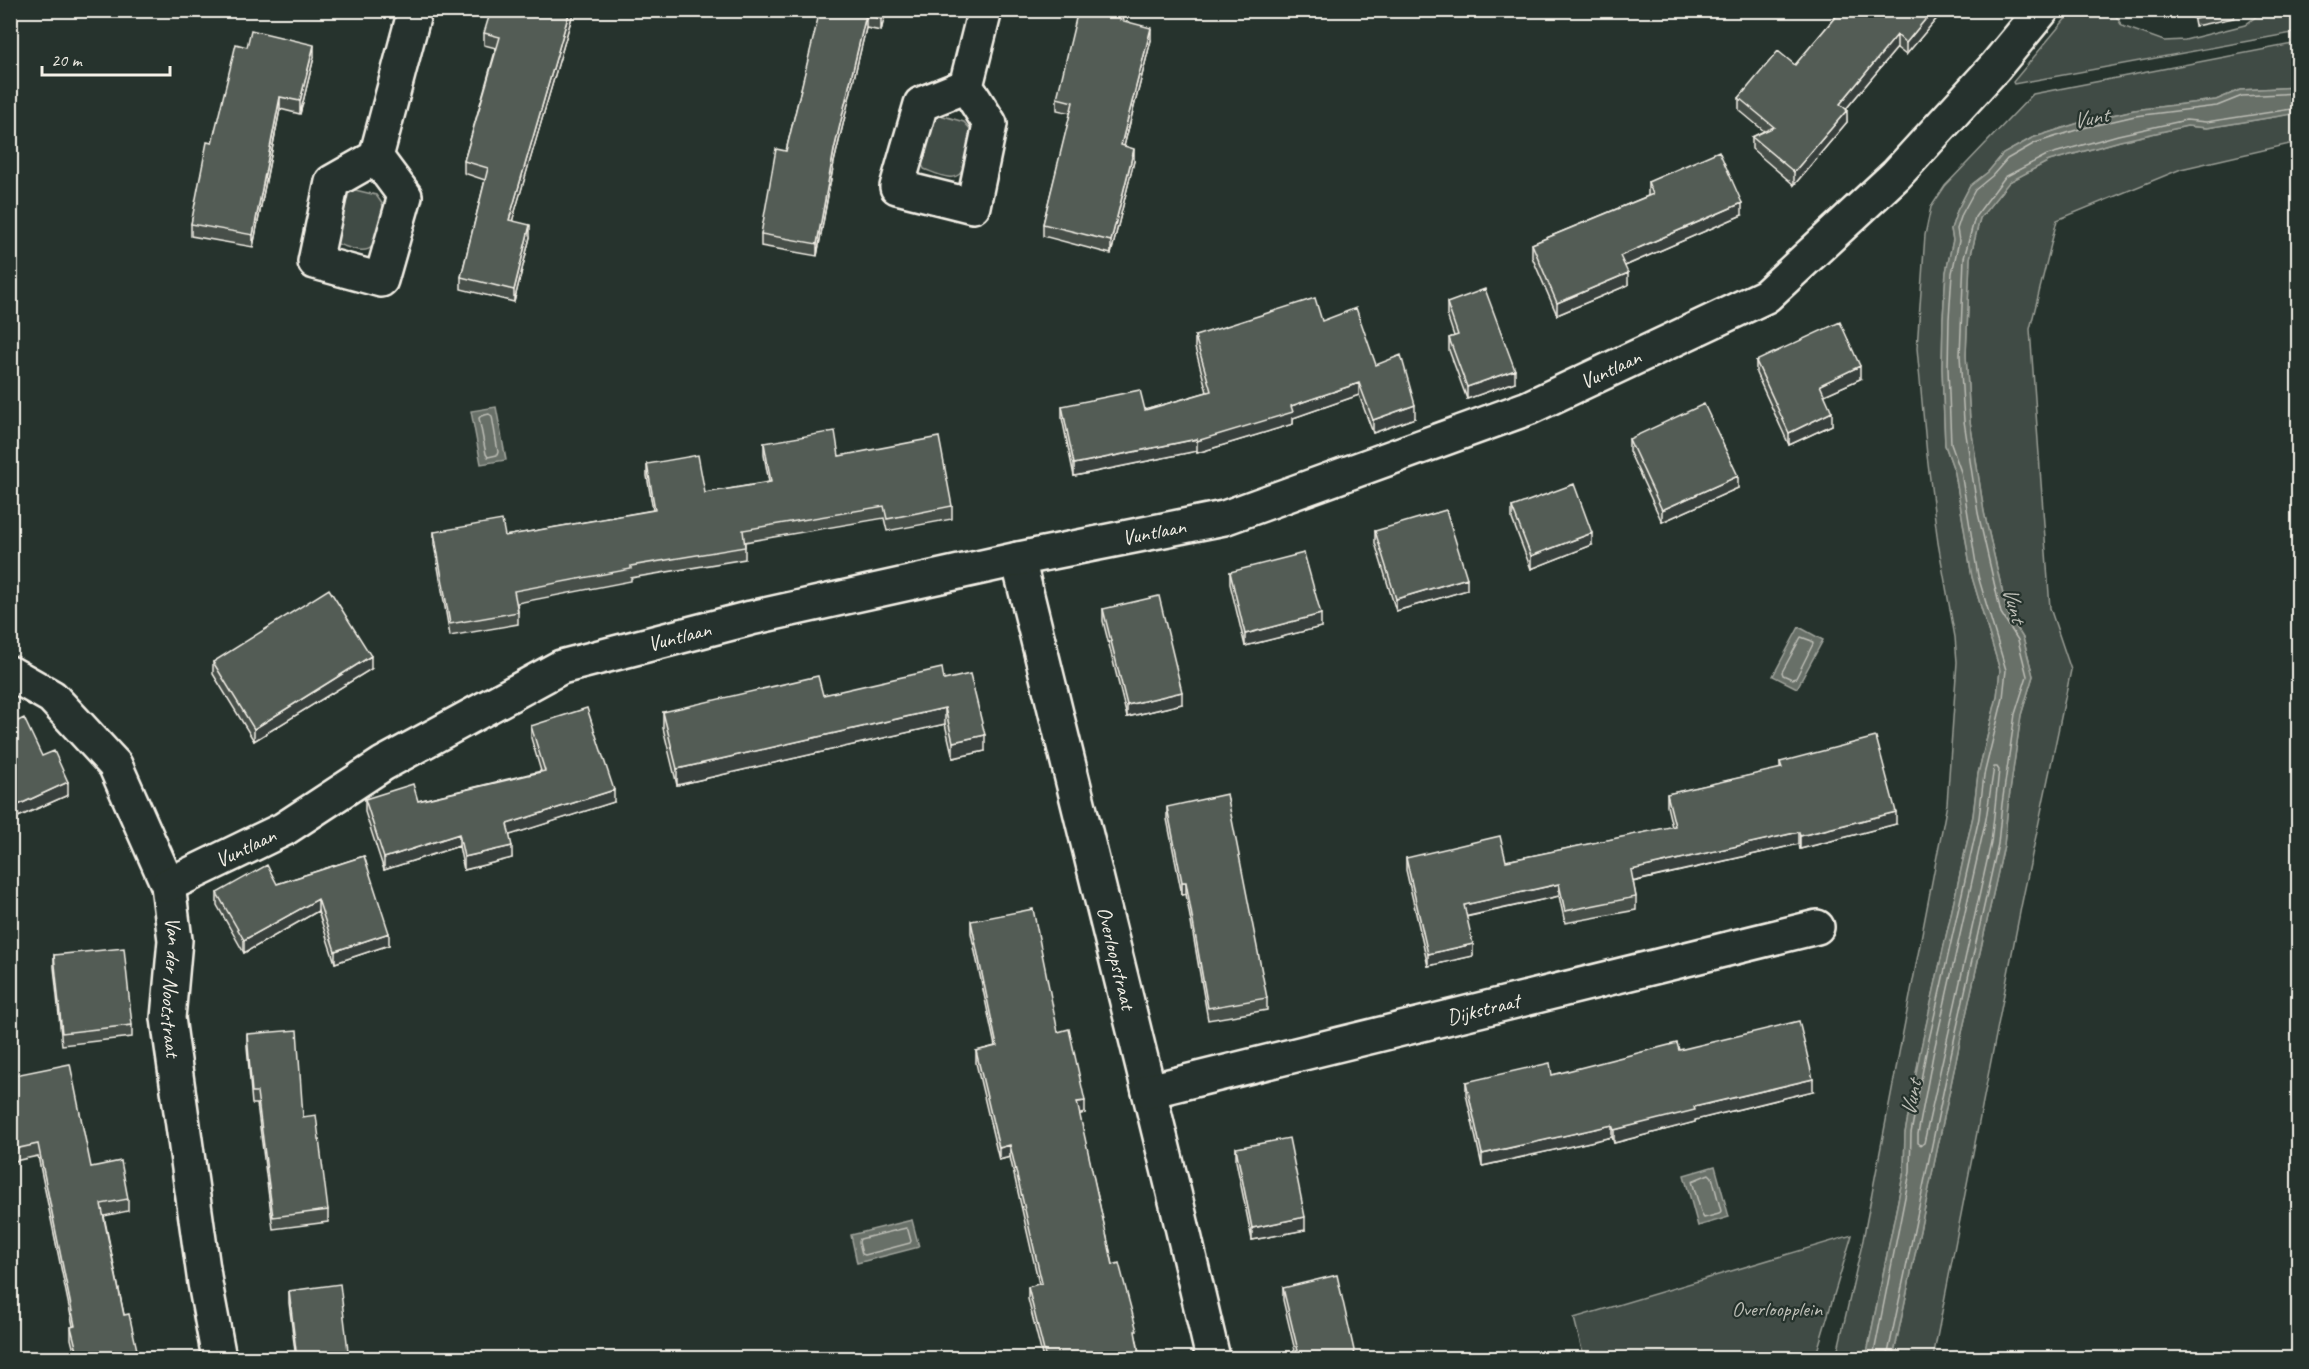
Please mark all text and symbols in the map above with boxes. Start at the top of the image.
scale bar [42,39,170,77]
text: 20 m [51,49,84,71]
water label: Vunt [2070,100,2115,135]
street label: Vuntlaan [1576,344,1645,395]
street label: Vuntlaan [1120,513,1188,551]
water label: Vunt [1996,583,2034,630]
street label: Vuntlaan [645,616,714,657]
street label: Vuntlaan [211,822,280,873]
street label: Overloopstraat [1091,904,1142,1014]
street label: Van der Nootstraat [155,915,188,1061]
street label: Dijkstraat [1444,987,1525,1030]
water label: Vunt [1894,1073,1929,1118]
park label: Overloopplein [1732,1296,1823,1322]

